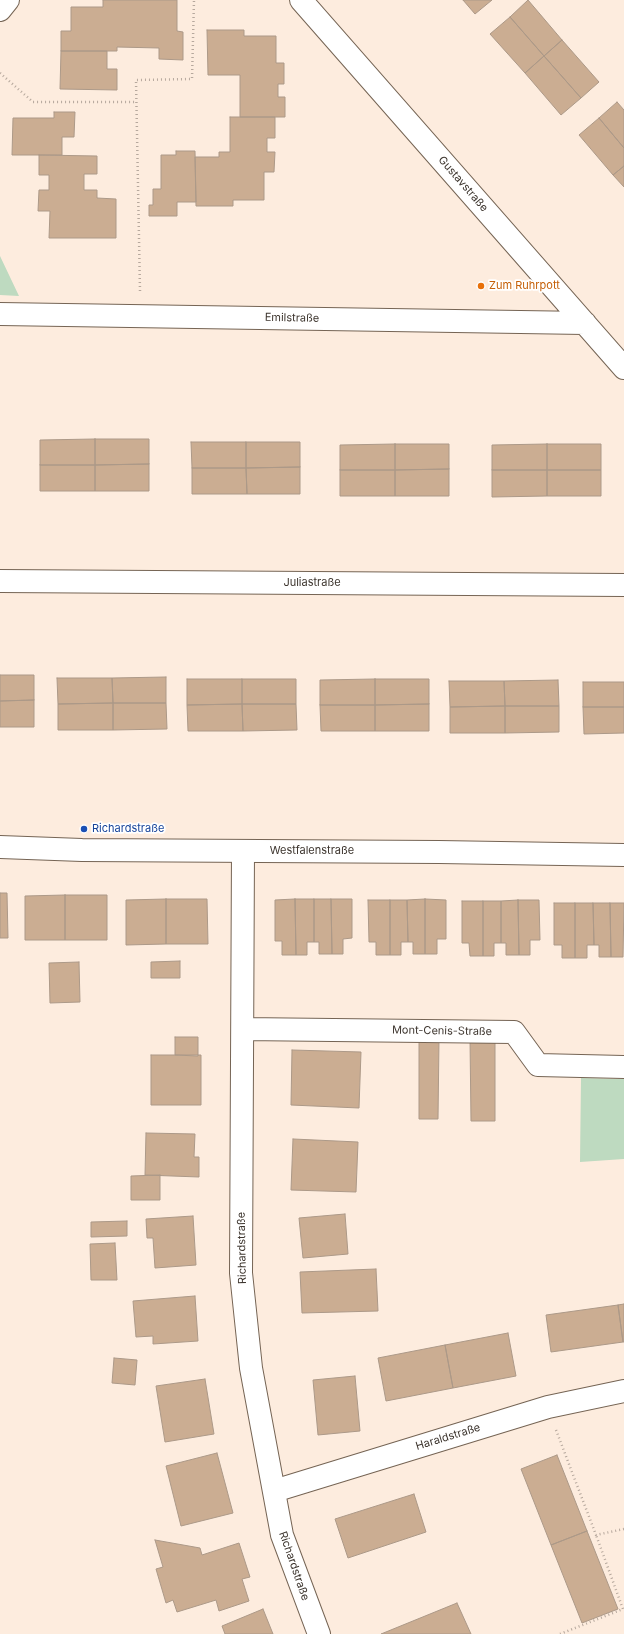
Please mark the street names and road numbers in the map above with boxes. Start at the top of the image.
street label: Gustavstraße [435,154,491,214]
street label: Emilstraße [265,311,319,325]
street label: Juliastraße [283,576,341,590]
street label: Westfalenstraße [270,844,354,858]
street label: Mont-Cenis-Straße [392,1024,492,1038]
street label: Richardstraße [235,1212,249,1284]
street label: Haraldstraße [414,1421,482,1453]
street label: Richardstraße [276,1530,312,1602]

